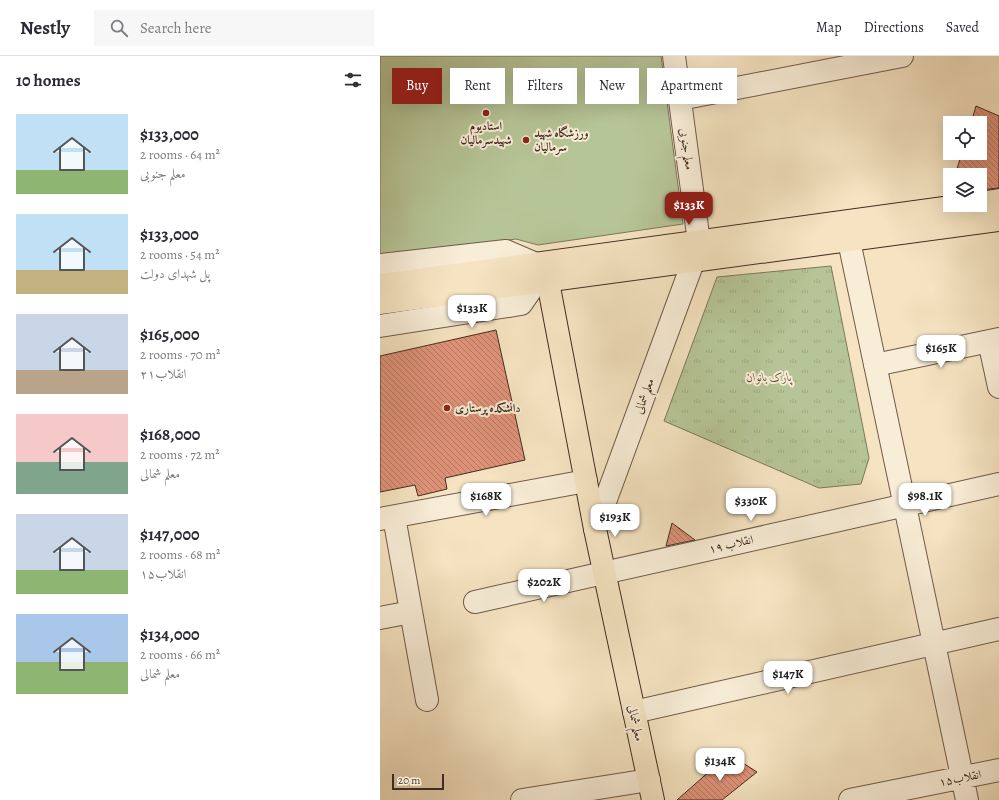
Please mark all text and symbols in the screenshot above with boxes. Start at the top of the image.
search box [94,10,374,46]
text: Nestly [20,15,70,41]
icon: search [108,17,130,39]
text: Search here [140,18,211,38]
text: Map [816,18,842,37]
text: Directions [864,18,924,37]
text: Saved [946,18,979,37]
chip: Buy [392,68,442,104]
chip: Rent [450,68,505,104]
chip: Filters [513,68,577,104]
chip: New [585,68,639,104]
chip: Apartment [647,68,737,104]
text: 10 homes [16,69,81,92]
icon: filters [342,69,364,91]
marker: استادیوم شهیدسرمالیان [481,108,491,118]
map controls [943,116,987,212]
button: locate [943,116,987,160]
place label: استادیوم شهیدسرمالیان [460,118,512,149]
text: $133,000 [140,123,199,146]
place label: ورزشگاه شهید سرمالیان [534,125,589,156]
street label: معلم جنوبی [672,127,698,171]
icon: home [48,130,96,178]
marker: ورزشگاه شهید سرمالیان [521,135,531,145]
text: 2 rooms · 64 m² [140,146,220,163]
text: معلم جنوبی [140,165,185,182]
button: layers [943,168,987,212]
pin: $133K [661,192,717,226]
text: $133K [674,196,704,213]
text: $133,000 [140,223,199,246]
icon: home [48,230,96,278]
text: 2 rooms · 54 m² [140,246,219,263]
text: پل شهدای دولت [140,265,210,282]
pin: $133K [444,295,500,329]
text: $133K [457,299,487,316]
text: $165,000 [140,323,199,346]
icon: home [48,330,96,378]
pin: $165K [913,335,969,369]
text: $165K [926,339,956,356]
text: 2 rooms · 70 m² [140,346,220,363]
text: انقلاب۲۱ [140,365,186,382]
park label: پارک بانوان [746,369,793,386]
street label: معلم شمالی [630,376,662,417]
place label: دانشکده پرستاری [455,400,521,416]
marker: دانشکده پرستاری [442,403,452,413]
text: $168,000 [140,423,200,446]
icon: home [48,430,96,478]
text: 2 rooms · 72 m² [140,446,220,463]
text: معلم شمالی [140,465,180,482]
pin: $168K [458,483,514,517]
pin: $98.1K [892,483,958,517]
text: $168K [470,487,502,504]
text: $98.1K [907,487,943,504]
pin: $330K [723,488,779,522]
text: $330K [735,492,767,509]
pin: $193K [587,504,643,538]
text: $193K [600,508,630,525]
text: $147,000 [140,523,199,546]
icon: home [48,530,96,578]
street label: انقلاب ۱۹ [707,531,755,557]
text: 2 rooms · 68 m² [140,546,220,563]
text: انقلاب۱۵ [140,565,186,582]
pin: $202K [516,569,572,603]
text: $202K [527,573,561,590]
text: $134,000 [140,623,200,646]
icon: home [48,630,96,678]
text: 2 rooms · 66 m² [140,646,220,663]
pin: $147K [760,661,816,695]
text: معلم شمالی [140,665,180,682]
text: $147K [773,665,803,682]
street label: معلم شمالی [620,703,648,744]
pin: $134K [692,748,748,782]
text: $134K [705,752,735,769]
street label: انقلاب۱۵ [937,766,983,790]
scale bar [392,772,444,791]
text: 20 m [398,773,420,788]

